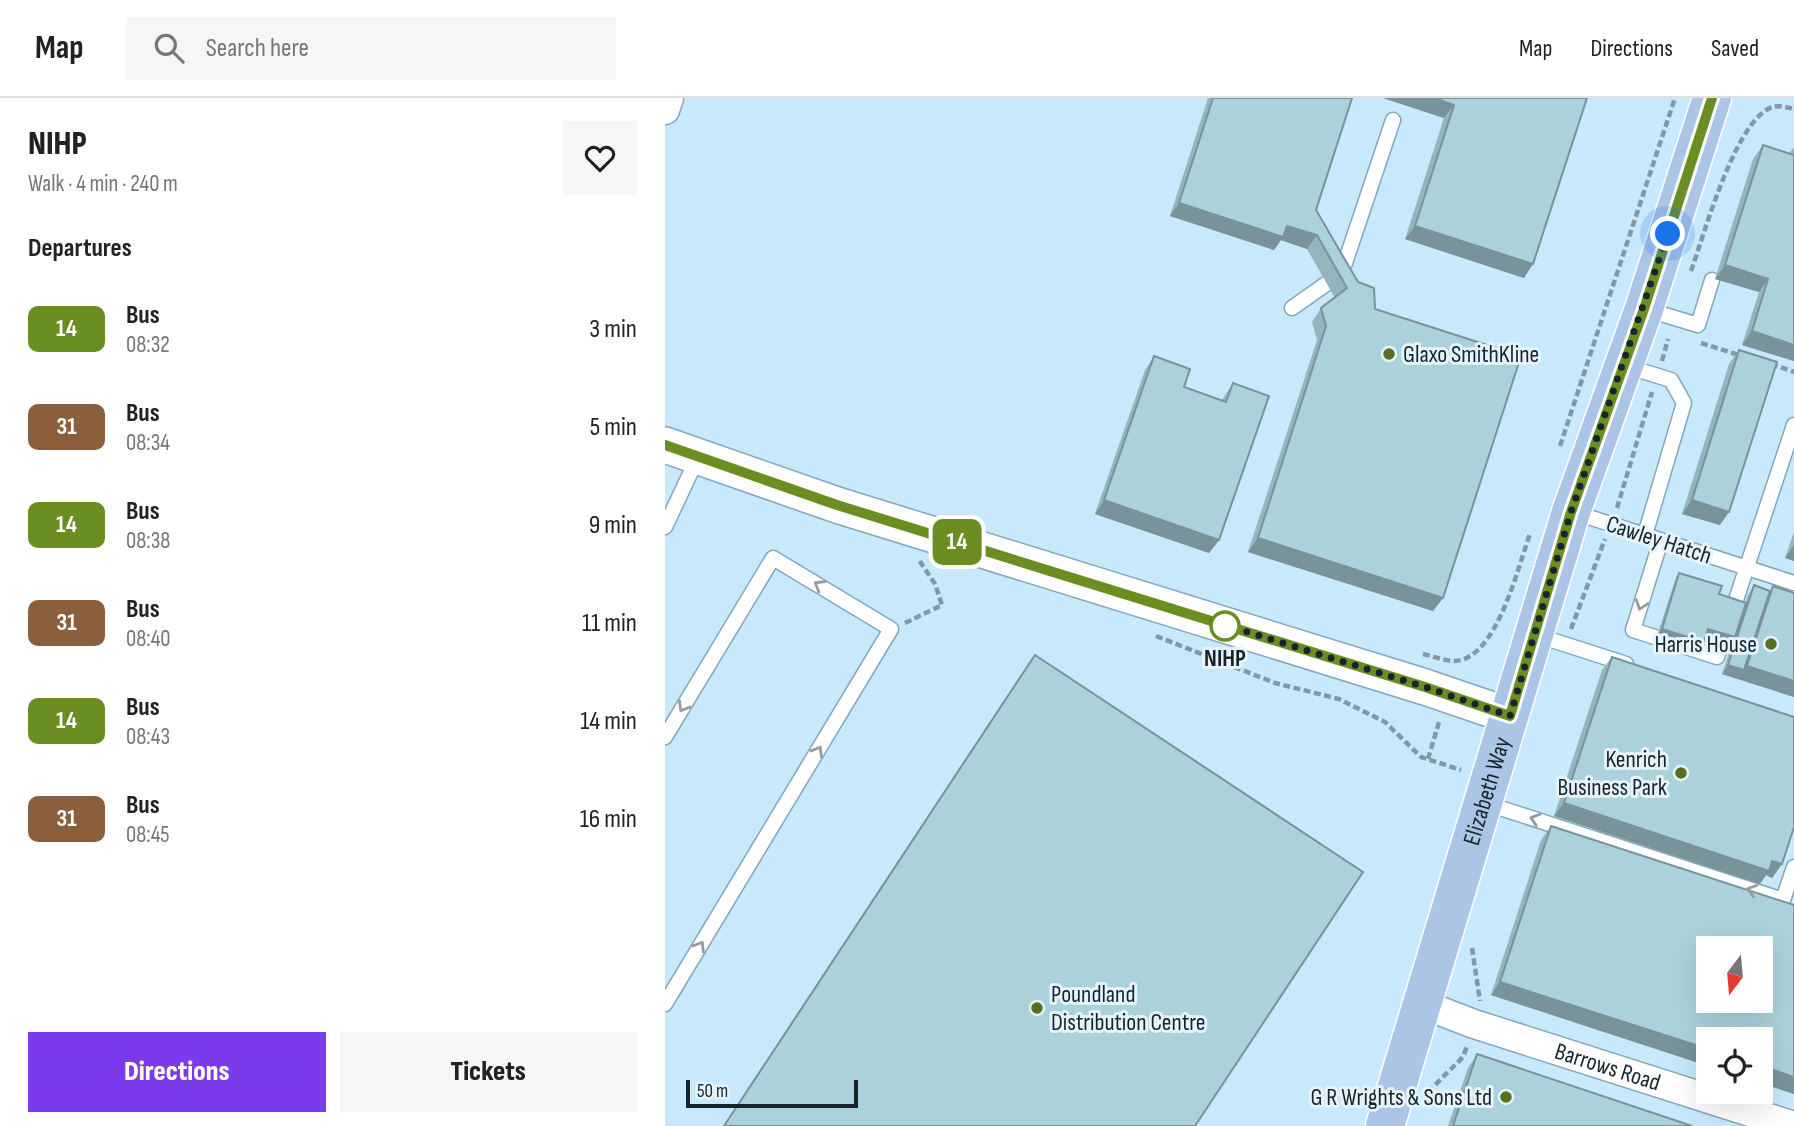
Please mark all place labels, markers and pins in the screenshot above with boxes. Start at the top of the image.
place label: Glaxo SmithKline [1403,340,1539,369]
marker: Glaxo SmithKline [1381,346,1397,362]
marker: NIHP [1210,611,1240,641]
place label: Harris House [1654,630,1757,659]
marker: Harris House [1763,636,1779,652]
place label: NIHP [1204,644,1246,673]
place label: Kenrich Business Park [1557,745,1667,802]
marker: Kenrich Business Park [1673,765,1689,781]
place label: Poundland Distribution Centre [1051,980,1205,1037]
marker: Poundland Distribution Centre [1029,1000,1045,1016]
place label: G R Wrights & Sons Ltd [1310,1083,1492,1112]
marker: G R Wrights & Sons Ltd [1498,1089,1514,1105]

